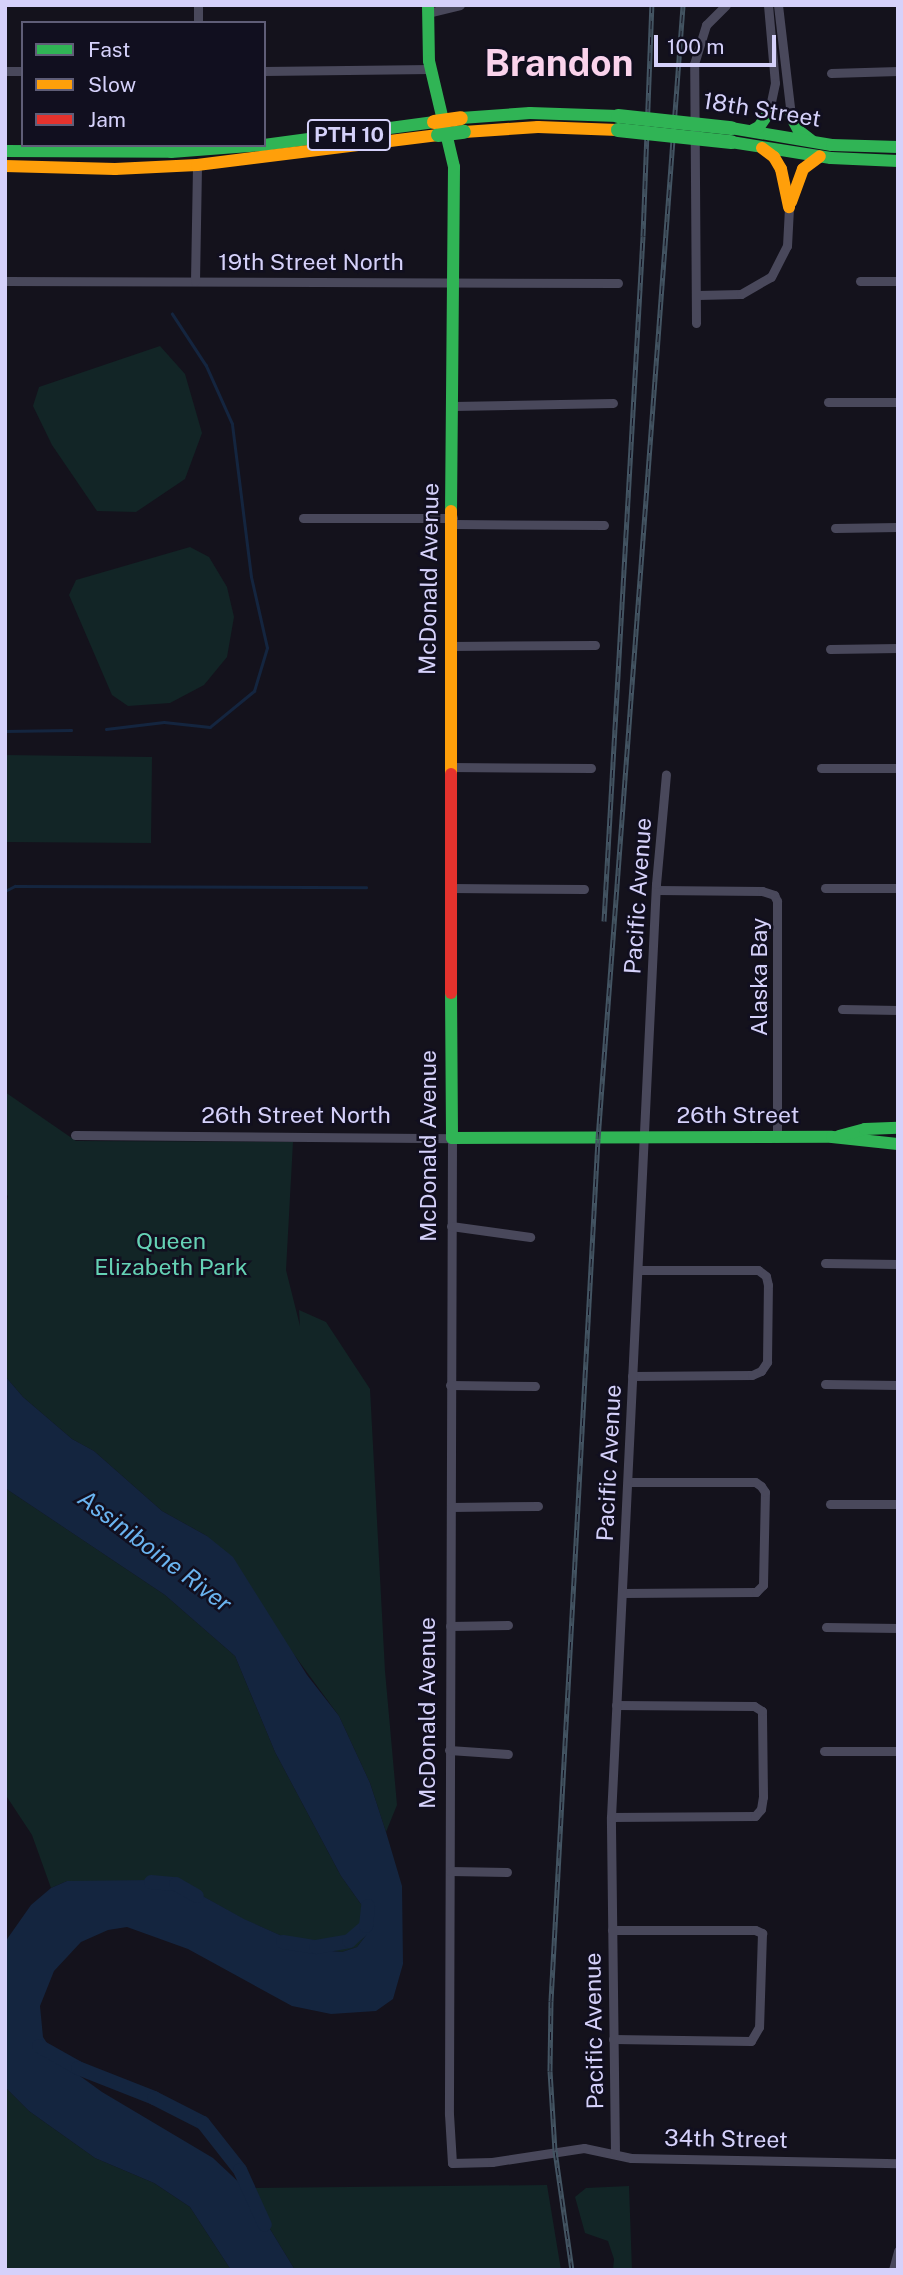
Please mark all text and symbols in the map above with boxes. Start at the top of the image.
legend [21,21,266,147]
scale bar [658,21,780,65]
text: 100 m [667,34,724,59]
text: Fast [88,37,130,62]
district label: Brandon [485,41,633,85]
text: Slow [88,72,136,97]
street label: 18th Street [701,87,823,133]
text: Jam [88,107,126,132]
road number: PTH 10 [305,118,393,152]
street label: 19th Street North [218,248,404,276]
street label: McDonald Avenue [414,483,444,675]
street label: Pacific Avenue [619,817,657,975]
street label: Alaska Bay [745,918,773,1036]
street label: McDonald Avenue [414,1050,442,1242]
street label: 26th Street North [201,1101,391,1129]
street label: 26th Street [676,1101,800,1129]
park label: Queen Elizabeth Park [94,1227,248,1281]
street label: Pacific Avenue [591,1384,627,1542]
water label: Assiniboine River [73,1484,237,1618]
street label: McDonald Avenue [413,1617,441,1809]
street label: Pacific Avenue [579,1952,609,2110]
street label: 34th Street [664,2124,788,2154]

